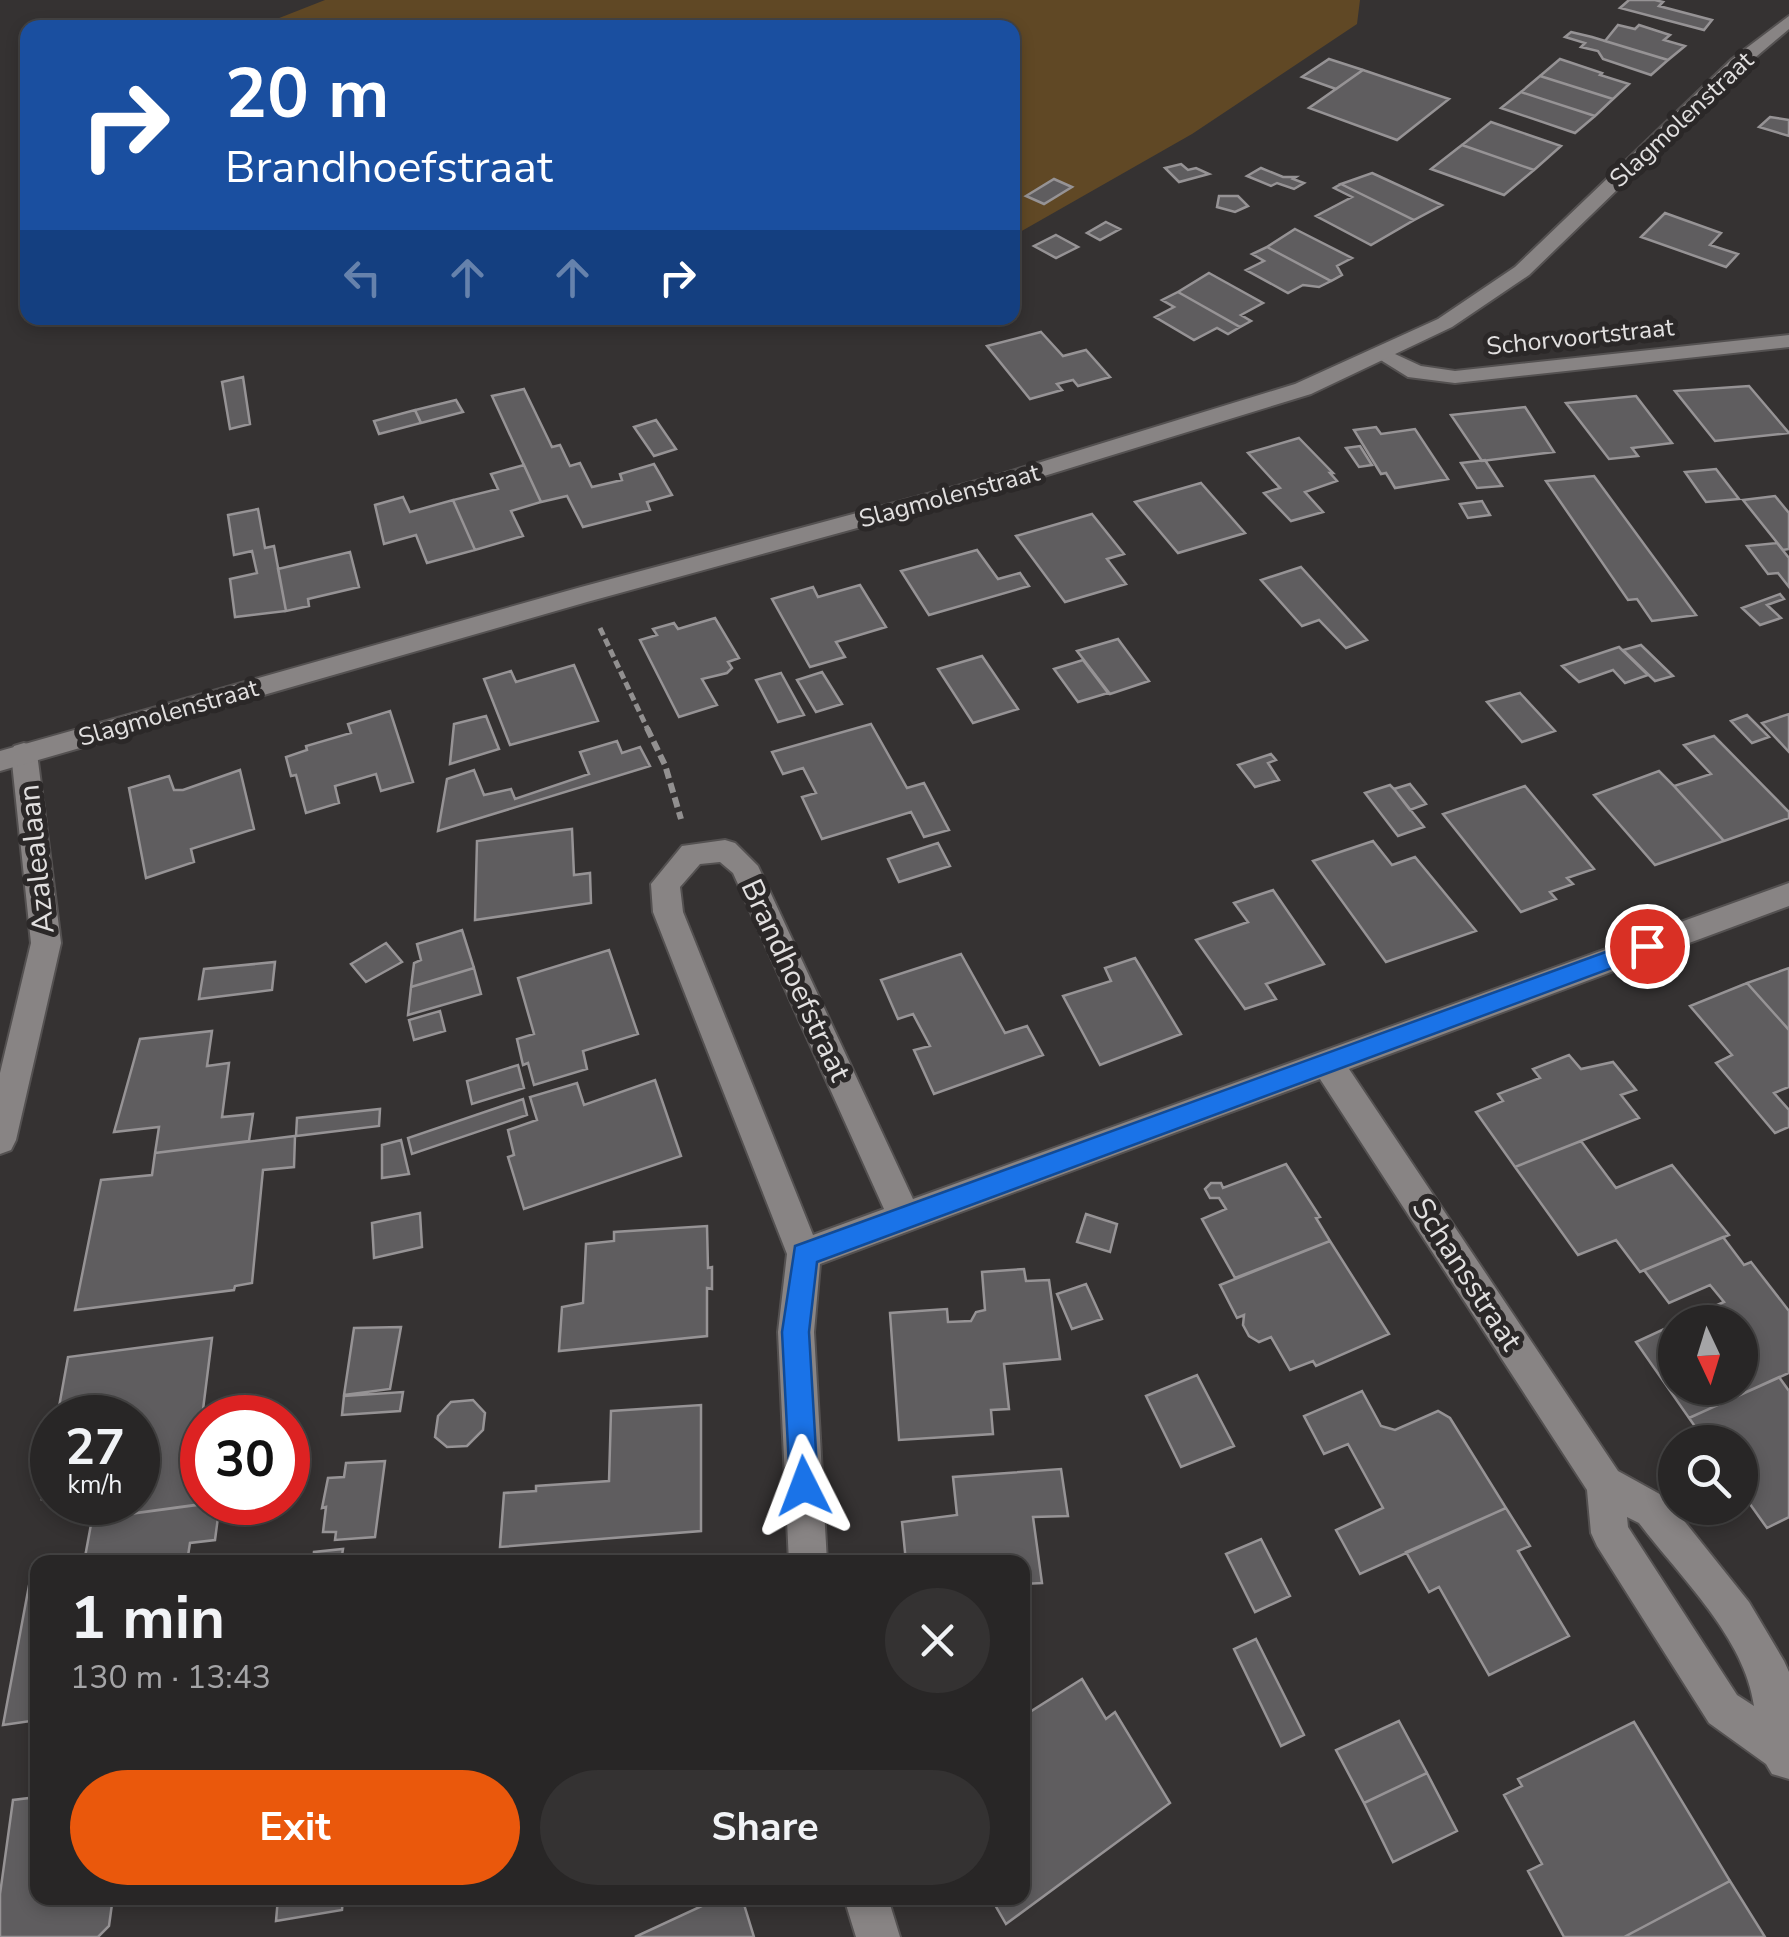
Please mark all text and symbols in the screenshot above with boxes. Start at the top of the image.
street label: Slagmolenstraat [1602,44,1761,195]
text: 20 m [225,46,389,142]
icon: right [60,60,190,190]
text: Brandhoefstraat [225,137,553,198]
icon: left [335,250,390,305]
icon: ahead [440,250,495,305]
icon: ahead [545,250,600,305]
icon: right [650,250,705,305]
street label: Schorvoortstraat [1485,310,1676,364]
street label: Slagmolenstraat [855,455,1043,536]
street label: Slagmolenstraat [74,671,262,755]
street label: Azalealaan [8,782,65,936]
street label: Brandhoefstraat [731,873,861,1088]
pin [1605,904,1690,989]
icon: arrive [1620,919,1675,974]
street label: Schansstraat [1402,1190,1532,1359]
north arrow [1658,1305,1758,1405]
map controls [1658,1305,1758,1525]
speed limit sign: 30 [180,1395,310,1525]
text: 27 [65,1413,125,1482]
button: search [1658,1425,1758,1525]
position arrow [752,1434,856,1538]
text: km/h [67,1468,123,1502]
text: 1 min [70,1577,225,1659]
button: close [885,1588,990,1693]
text: 130 m · 13:43 [70,1656,271,1699]
button: Exit [70,1770,520,1885]
button: Share [540,1770,990,1885]

